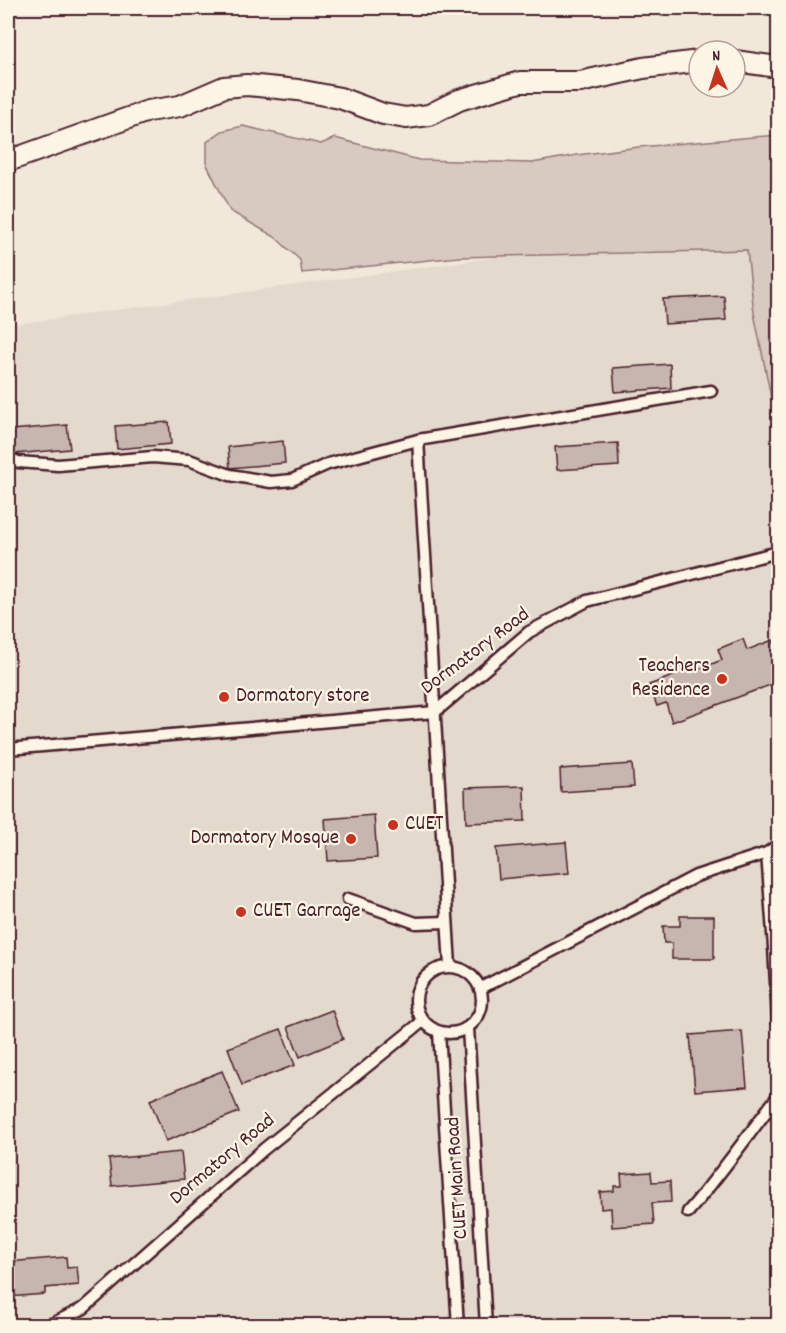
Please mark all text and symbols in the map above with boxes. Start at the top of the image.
north arrow [687,39,747,99]
text: N [712,45,721,68]
street label: Dormatory Road [415,601,537,703]
place label: Teachers Residence [631,652,710,706]
marker: Teachers Residence [715,672,729,686]
place label: Dormatory store [236,682,369,712]
marker: Dormatory store [217,690,231,704]
place label: CUET [405,810,444,840]
marker: CUET [386,818,400,832]
place label: Dormatory Mosque [190,824,339,854]
marker: Dormatory Mosque [344,832,358,846]
place label: CUET Garrage [253,897,361,927]
marker: CUET Garrage [234,905,248,919]
street label: Dormatory Road [164,1107,282,1213]
street label: CUET Main Road [439,1116,477,1240]

